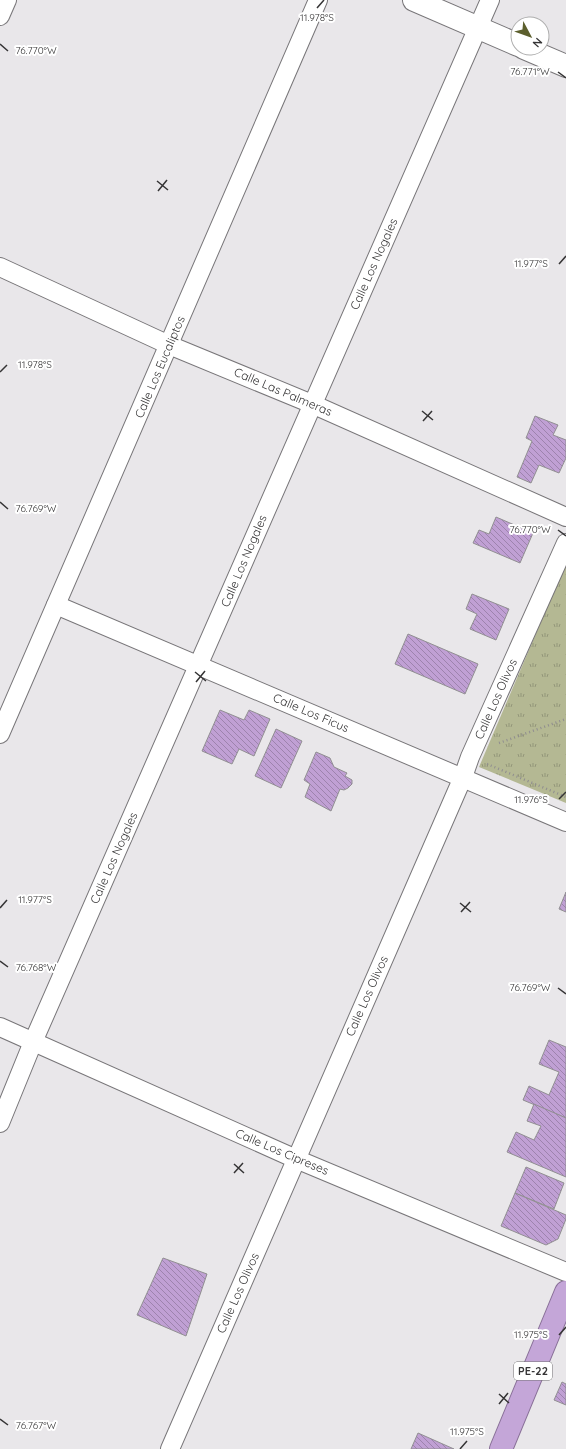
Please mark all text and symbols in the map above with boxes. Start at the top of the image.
text: 11.978°S [300,11,334,24]
north arrow [510,16,550,56]
text: N [530,35,545,50]
text: 76.770°W [15,44,57,57]
text: 76.771°W [510,65,550,78]
street label: Calle Los Nogales [347,215,401,312]
text: 11.977°S [514,257,548,270]
street label: Calle Los Eucaliptos [131,313,188,420]
text: 11.978°S [18,358,52,371]
street label: Calle Las Palmeras [232,364,335,419]
text: 76.769°W [16,502,57,515]
street label: Calle Los Nogales [217,512,270,609]
text: 76.770°W [509,523,551,536]
street label: Calle Los Olivos [471,656,520,741]
street label: Calle Los Ficus [271,690,352,735]
text: 11.976°S [514,793,548,806]
street label: Calle Los Nogales [87,809,141,906]
text: 11.977°S [18,893,52,906]
street label: Calle Los Olivos [342,953,391,1038]
text: 76.768°W [16,961,57,974]
text: 76.769°W [510,981,551,994]
street label: Calle Los Cipreses [233,1125,331,1178]
street label: Calle Los Olivos [213,1250,262,1335]
text: 11.975°S [514,1328,548,1341]
road number: PE-22 [514,1362,552,1380]
text: 76.767°W [16,1419,57,1432]
text: 11.975°S [450,1425,484,1438]

